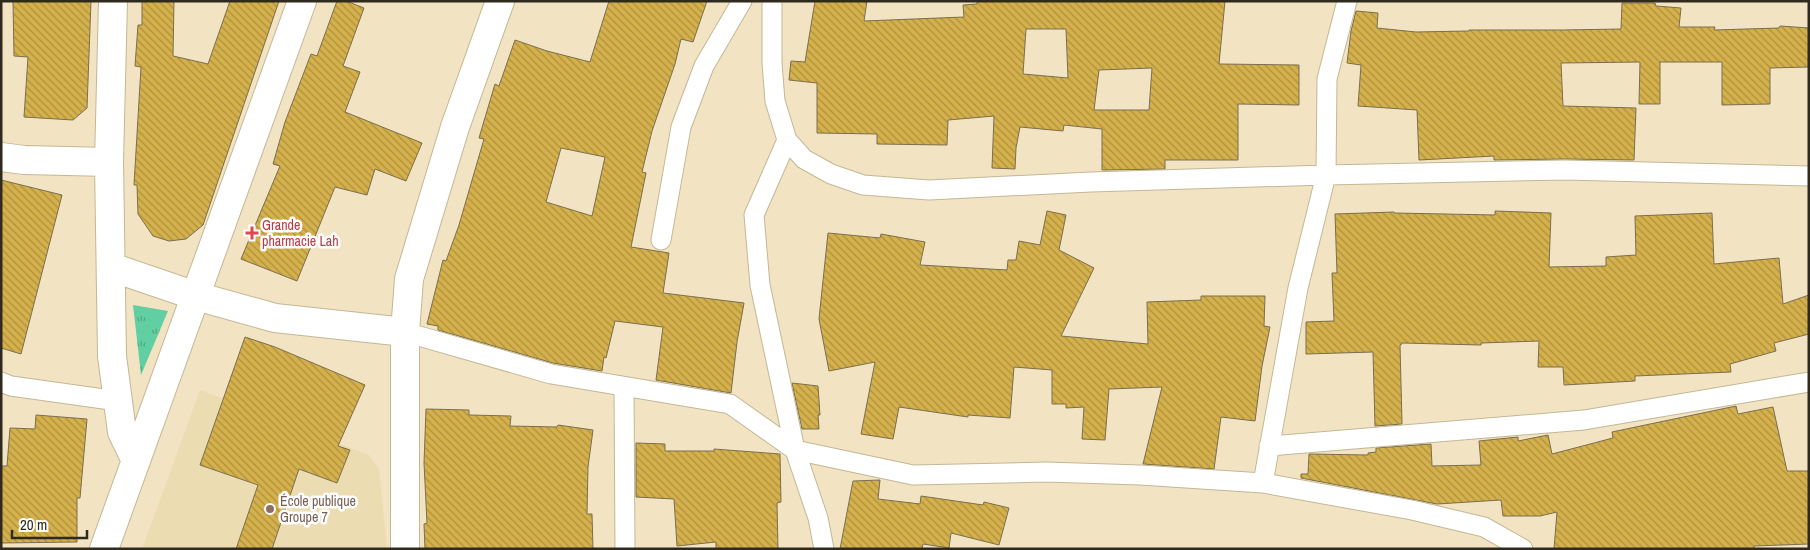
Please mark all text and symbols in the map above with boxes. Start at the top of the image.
place label: Grande pharmacie Lah [262,216,339,250]
marker: Grande pharmacie Lah [246,227,258,239]
place label: École publique Groupe 7 [280,492,356,526]
marker: École publique Groupe 7 [264,503,276,515]
scale bar [12,508,88,540]
text: 20 m [20,514,47,535]

